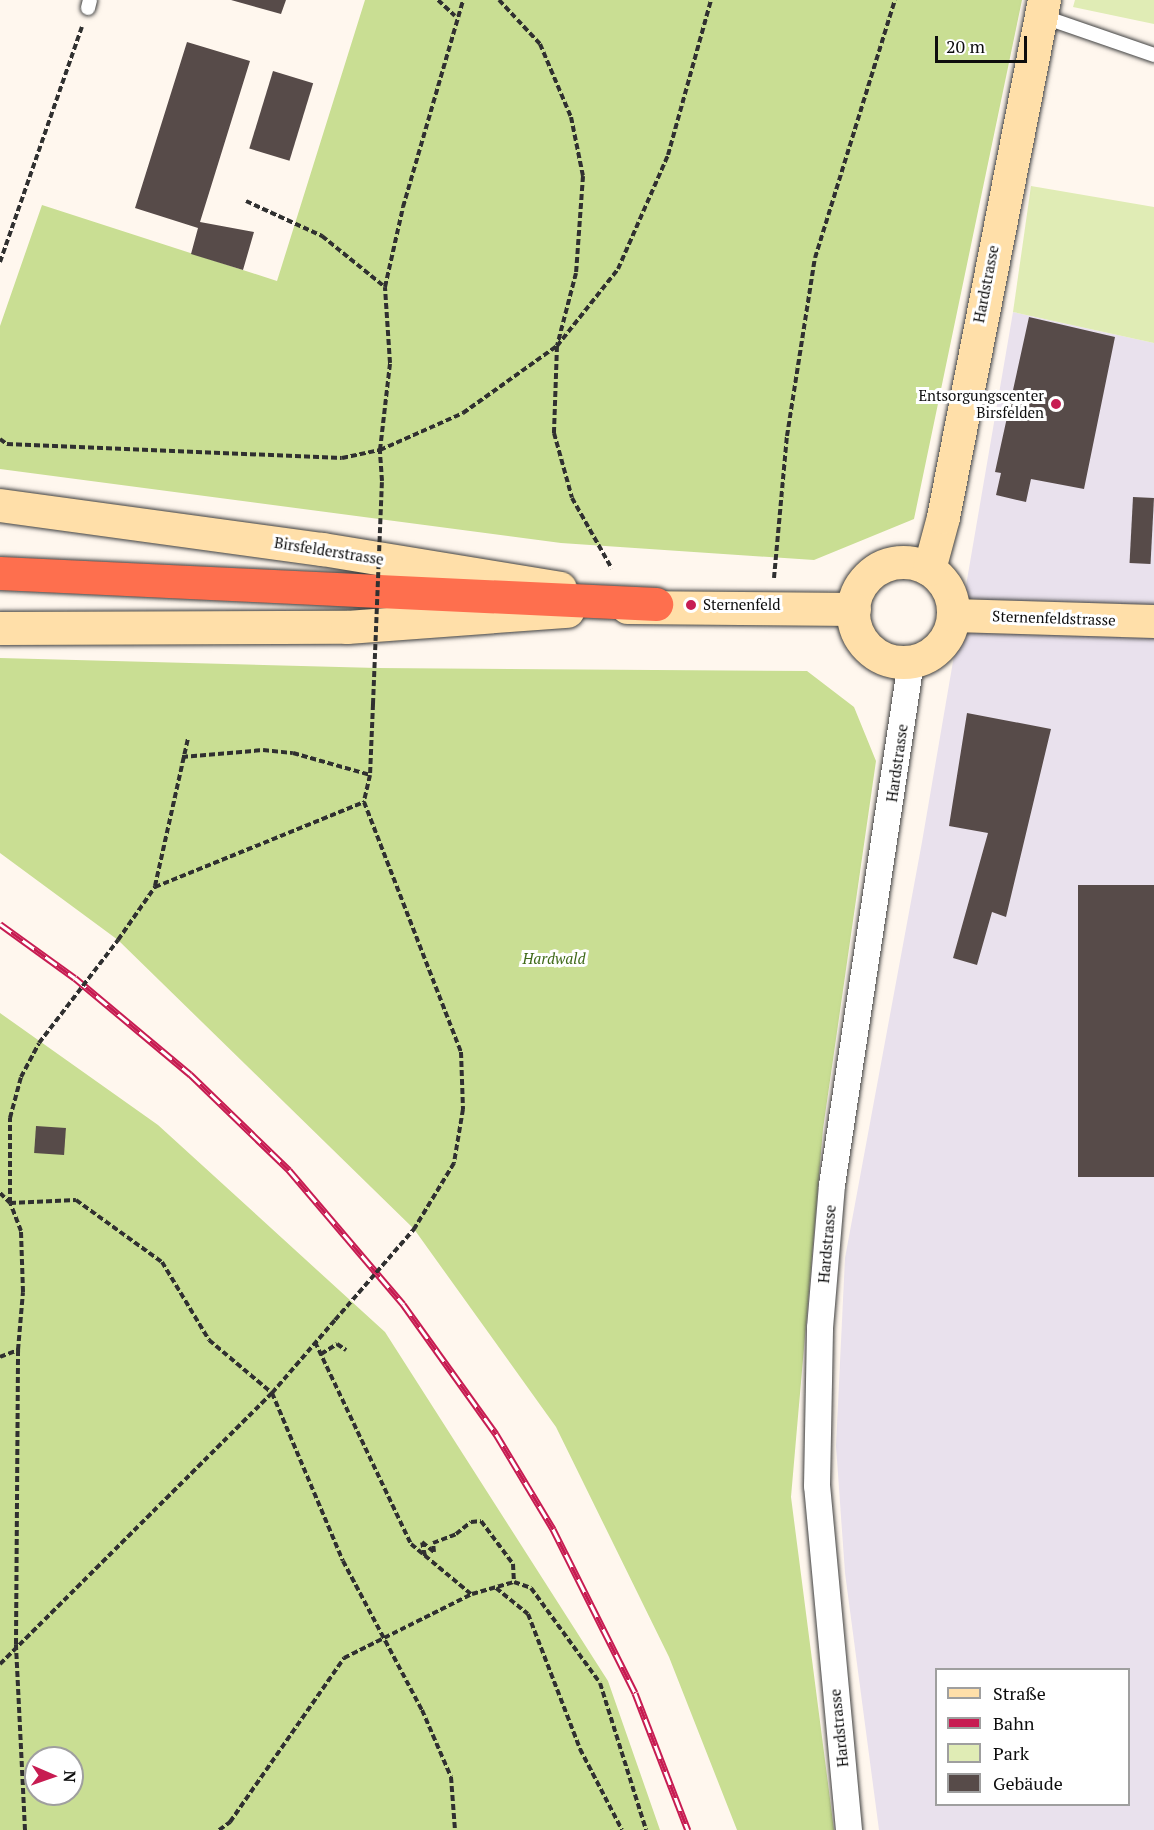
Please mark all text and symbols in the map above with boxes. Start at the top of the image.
scale bar [938,24,1030,62]
text: 20 m [946,34,985,58]
street label: Hardstrasse [970,244,1002,324]
place label: Entsorgungscenter Birsfelden [918,386,1044,421]
marker: Entsorgungscenter Birsfelden [1049,397,1063,411]
street label: Birsfelderstrasse [273,533,385,569]
place label: Sternenfeld [703,596,781,614]
marker: Sternenfeld [684,598,698,612]
street label: Sternenfeldstrasse [992,607,1116,629]
street label: Hardstrasse [883,723,911,803]
park label: Hardwald [522,950,586,968]
street label: Hardstrasse [815,1204,839,1284]
legend [935,1668,1130,1806]
text: Straße [993,1681,1046,1705]
street label: Hardstrasse [826,1688,852,1768]
text: Bahn [993,1711,1034,1735]
text: Park [993,1741,1029,1765]
north arrow [24,1746,84,1806]
text: N [59,1770,81,1783]
text: Gebäude [993,1771,1063,1795]

